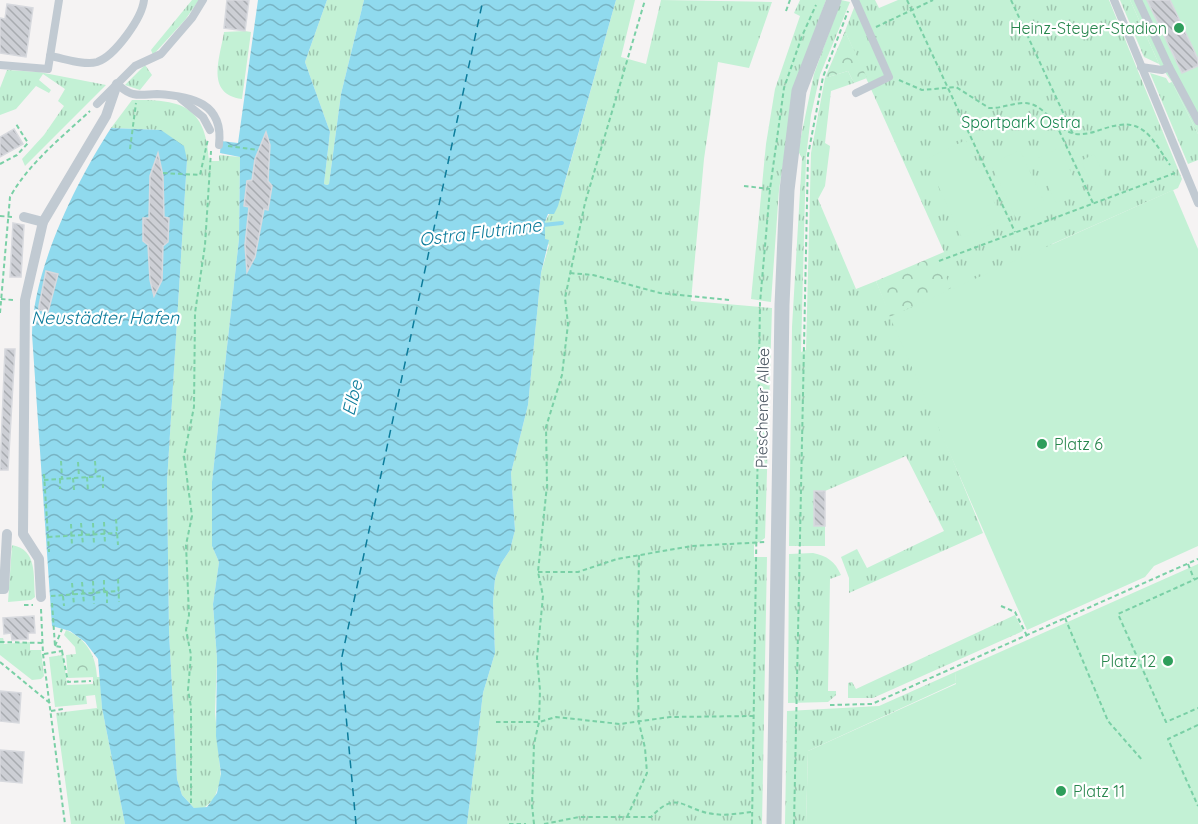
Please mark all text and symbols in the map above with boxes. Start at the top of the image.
place label: Heinz-Steyer-Stadion [1010,18,1167,38]
marker: Heinz-Steyer-Stadion [1172,21,1186,35]
park label: Sportpark Ostra [961,112,1081,132]
water label: Ostra Flutrinne [417,213,543,251]
water label: Neustädter Hafen [31,306,180,329]
street label: Pieschener Allee [751,348,773,468]
water label: Elbe [337,377,368,418]
place label: Platz 6 [1054,434,1103,454]
marker: Platz 6 [1035,437,1049,451]
place label: Platz 12 [1101,651,1156,671]
marker: Platz 12 [1161,654,1175,668]
place label: Platz 11 [1073,781,1125,801]
marker: Platz 11 [1054,784,1068,798]

